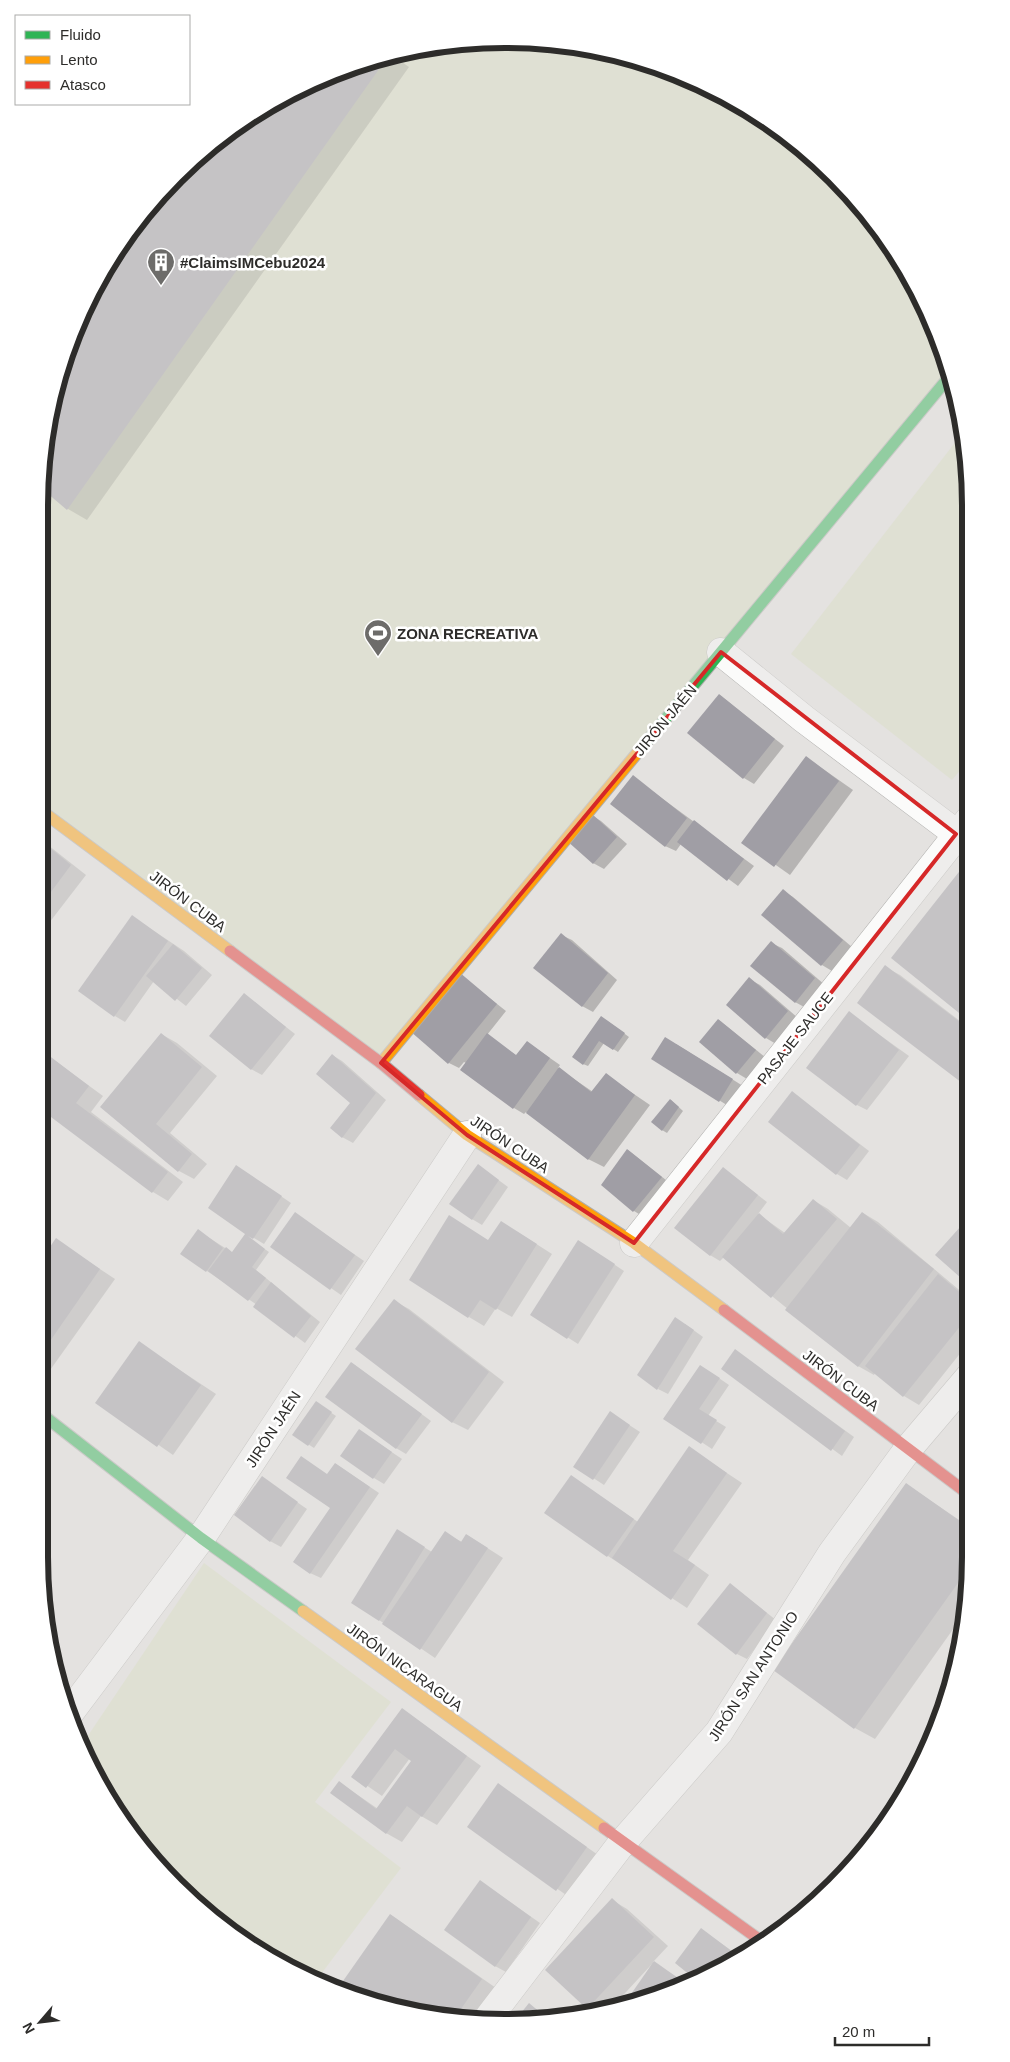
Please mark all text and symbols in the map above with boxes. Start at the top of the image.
legend [15,15,190,105]
text: Fluido [60,26,101,43]
text: Lento [60,51,98,68]
text: Atasco [60,76,106,93]
building icon: #ClaimsIMCebu2024 [146,247,176,286]
place label: #ClaimsIMCebu2024 [180,254,326,271]
sports icon: ZONA RECREATIVA [363,618,393,657]
place label: ZONA RECREATIVA [397,625,539,642]
street label: JIRÓN JAÉN [630,681,700,759]
street label: JIRÓN CUBA [147,867,229,935]
street label: PASAJE SAUCE [754,989,836,1087]
street label: JIRÓN CUBA [468,1112,552,1176]
street label: JIRÓN CUBA [800,1346,882,1414]
street label: JIRÓN JAÉN [242,1388,304,1470]
street label: JIRÓN SAN ANTONIO [705,1608,801,1744]
street label: JIRÓN NICARAGUA [344,1619,466,1715]
north arrow [15,1997,65,2047]
scale bar [835,2014,929,2046]
text: N [19,2020,38,2036]
text: 20 m [842,2023,875,2040]

